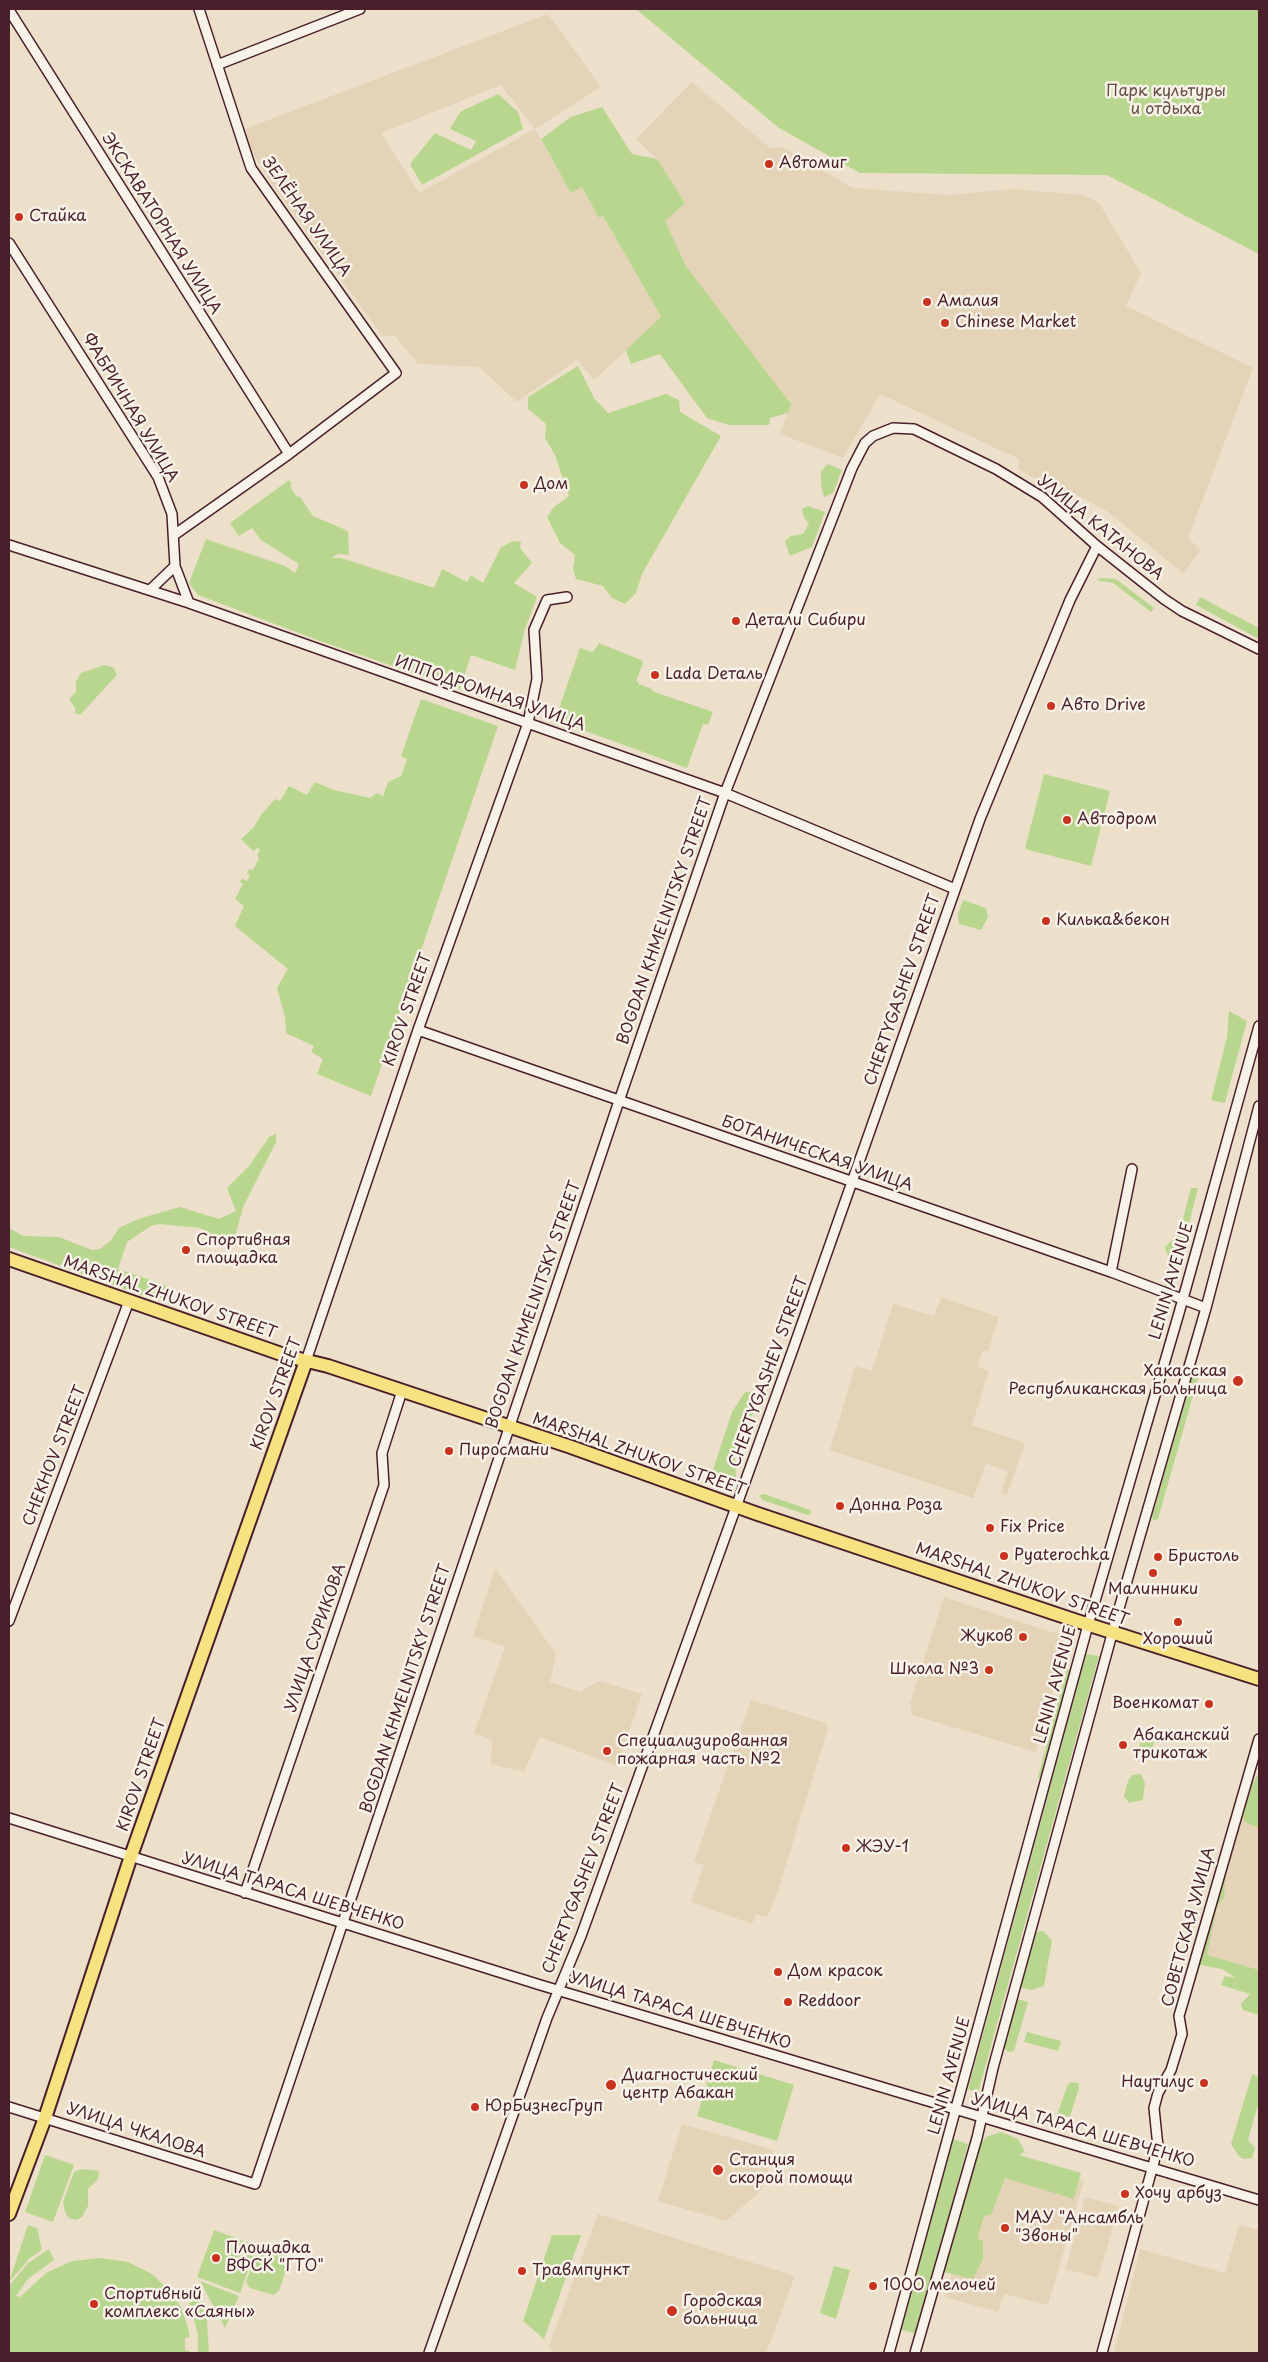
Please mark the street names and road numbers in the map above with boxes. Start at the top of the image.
street label: ЭКСКАВАТОРНАЯ УЛИЦА [97,130,225,318]
street label: ЗЕЛЁНАЯ УЛИЦА [258,154,354,280]
street label: ФАБРИЧНАЯ УЛИЦА [78,330,182,486]
street label: УЛИЦА КАТАНОВА [1033,471,1167,585]
street label: ИППОДРОМНАЯ УЛИЦА [392,652,588,736]
street label: BOGDAN KHMELNITSKY STREET [613,795,717,1047]
street label: CHERTYGASHEV STREET [861,891,945,1089]
street label: KIROV STREET [380,951,436,1069]
street label: БОТАНИЧЕСКАЯ УЛИЦА [719,1112,915,1196]
street label: BOGDAN KHMELNITSKY STREET [482,1179,586,1431]
street label: LENIN AVENUE [1146,1220,1198,1342]
street label: MARSHAL ZHUKOV STREET [61,1252,279,1344]
street label: CHERTYGASHEV STREET [725,1274,813,1470]
street label: KIROV STREET [248,1335,306,1453]
street label: CHEKHOV STREET [19,1383,91,1529]
street label: MARSHAL ZHUKOV STREET [530,1409,748,1501]
street label: MARSHAL ZHUKOV STREET [913,1539,1131,1631]
street label: УЛИЦА СУРИКОВА [282,1561,350,1715]
street label: BOGDAN KHMELNITSKY STREET [357,1562,455,1816]
street label: LENIN AVENUE [1031,1624,1081,1746]
street label: KIROV STREET [114,1716,170,1834]
street label: CHERTYGASHEV STREET [539,1781,629,1977]
street label: СОВЕТСКАЯ УЛИЦА [1158,1845,1220,2009]
street label: УЛИЦА ТАРАСА ШЕВЧЕНКО [180,1849,406,1935]
street label: УЛИЦА ТАРАСА ШЕВЧЕНКО [567,1968,793,2054]
street label: LENIN AVENUE [925,2015,975,2137]
street label: УЛИЦА ТАРАСА ШЕВЧЕНКО [969,2090,1197,2172]
street label: УЛИЦА ЧКАЛОВА [64,2100,208,2162]

